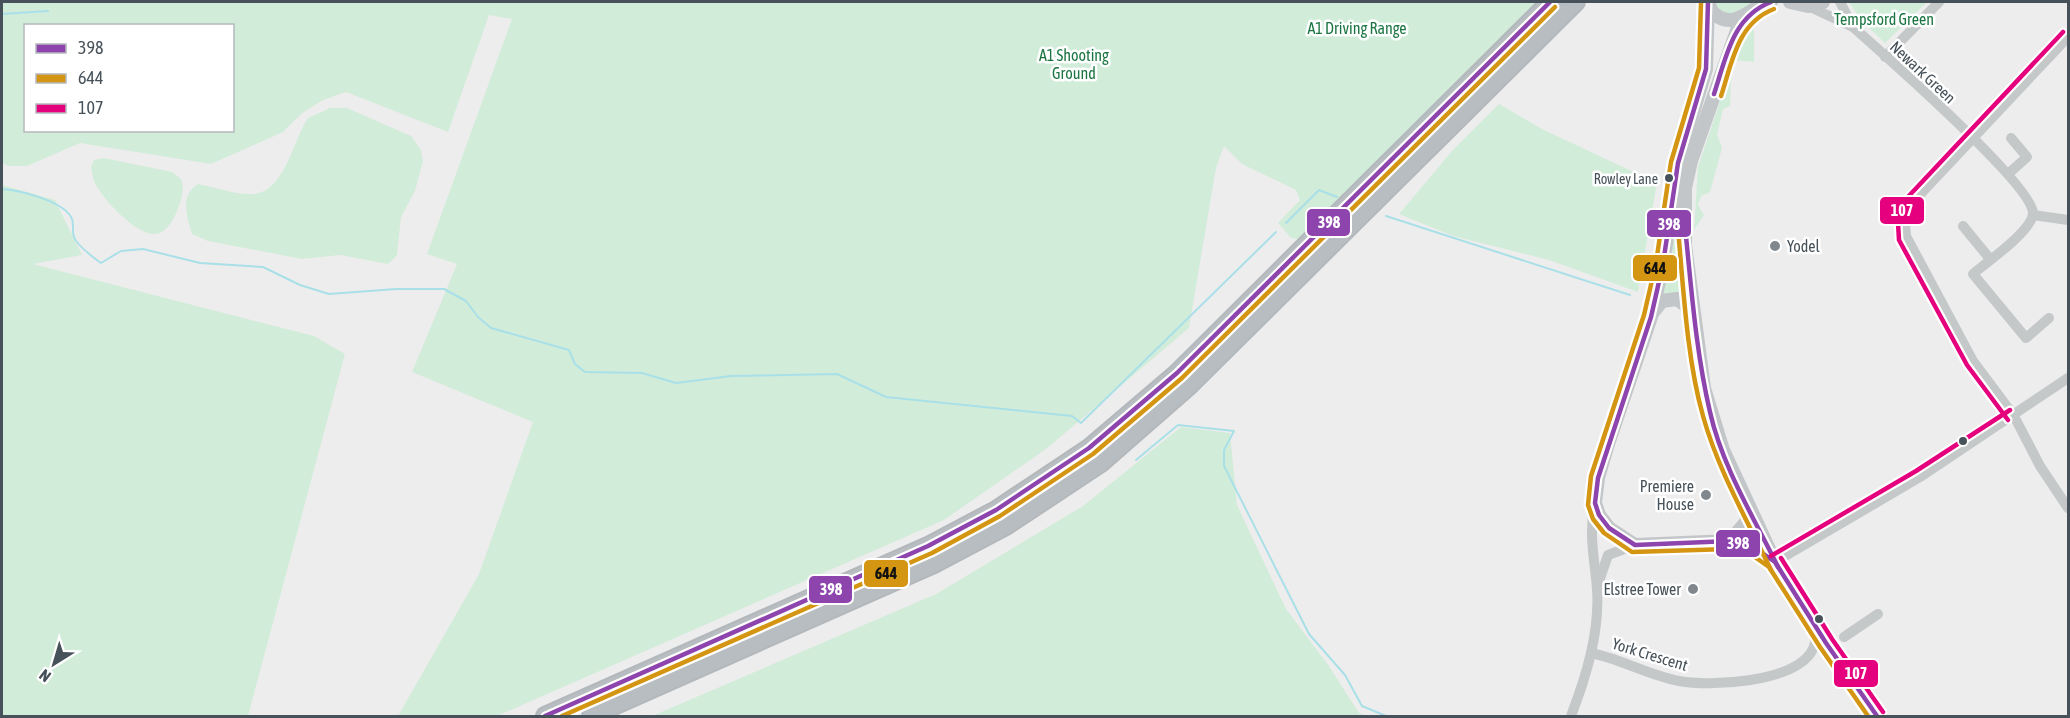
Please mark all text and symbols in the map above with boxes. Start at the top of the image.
park label: Tempsford Green [1834,10,1934,29]
park label: A1 Driving Range [1307,19,1407,38]
legend [24,24,234,132]
text: 398 [78,37,103,58]
street label: Newark Green [1887,37,1959,107]
park label: A1 Shooting Ground [1039,46,1109,82]
text: 644 [78,67,103,88]
text: 107 [78,97,103,118]
place label: Rowley Lane [1594,171,1658,187]
marker: Rowley Lane [1663,172,1675,184]
line badge: 107 [1879,196,1925,225]
text: 107 [1891,201,1913,219]
line badge: 398 [1306,208,1351,237]
line badge: 398 [1646,209,1692,238]
text: 398 [1318,213,1341,231]
text: 398 [1658,215,1681,233]
place label: Yodel [1787,237,1821,255]
marker: Yodel [1768,239,1782,253]
line badge: 644 [1632,254,1678,282]
text: 644 [1644,259,1667,277]
unlabelled marker [1957,435,1969,447]
place label: Premiere House [1640,477,1694,513]
marker: Premiere House [1699,488,1713,502]
line badge: 398 [1715,529,1761,558]
text: 398 [1727,534,1750,552]
line badge: 644 [863,559,909,588]
text: 644 [875,564,898,582]
line badge: 398 [808,575,853,604]
text: 398 [820,580,843,598]
place label: Elstree Tower [1604,580,1681,598]
marker: Elstree Tower [1686,582,1700,596]
unlabelled marker [1813,613,1825,625]
north arrow [24,634,84,694]
street label: York Crescent [1610,634,1690,674]
line badge: 107 [1833,659,1879,688]
text: 107 [1845,664,1867,682]
text: N [36,666,54,686]

